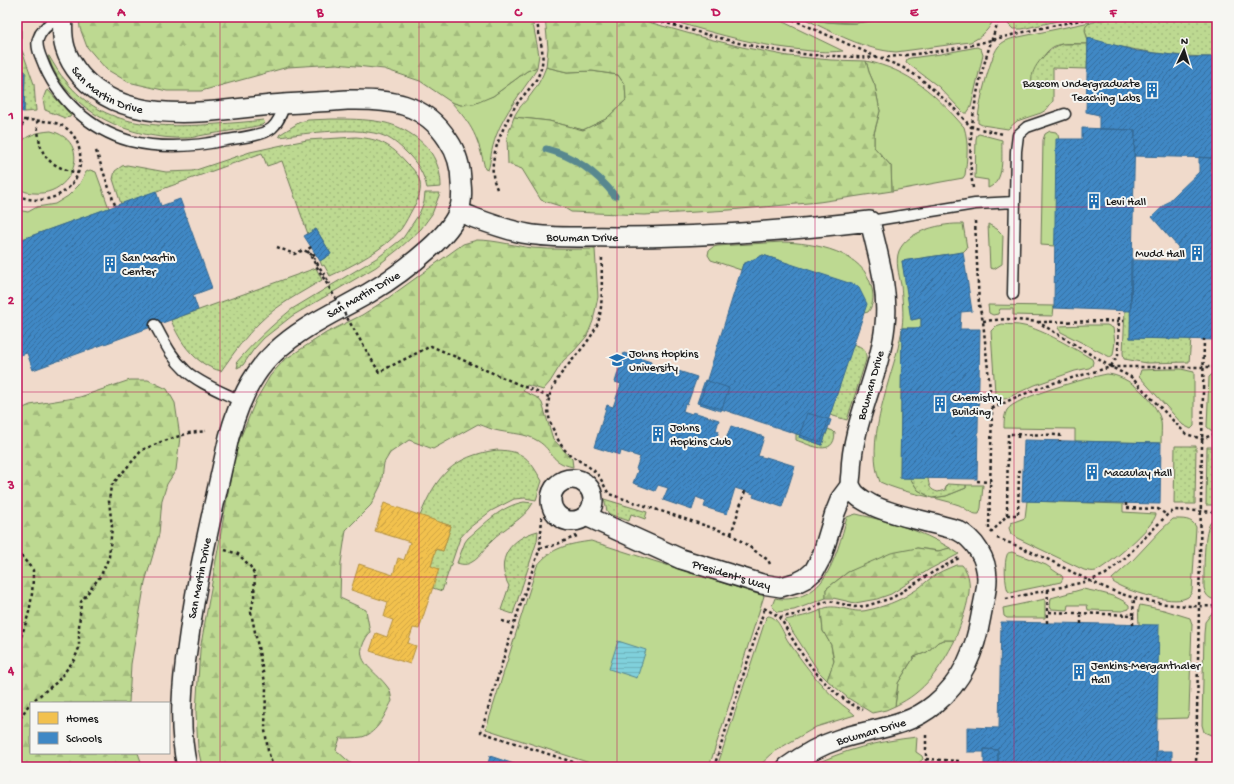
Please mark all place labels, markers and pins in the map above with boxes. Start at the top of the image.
place label: Bascom Undergraduate Teaching Labs [1022,78,1141,106]
building icon: Bascom Undergraduate Teaching Labs [1143,81,1161,99]
building icon: Levi Hall [1085,192,1103,210]
place label: Levi Hall [1106,196,1146,210]
building icon: Mudd Hall [1188,244,1206,262]
place label: Mudd Hall [1135,248,1185,262]
place label: San Martin Center [122,252,176,280]
building icon: San Martin Center [101,255,119,273]
place label: Johns Hopkins University [629,348,699,376]
school or university icon: Johns Hopkins University [608,351,626,369]
place label: Chemistry Building [951,392,1002,420]
building icon: Chemistry Building [931,395,949,413]
place label: Johns Hopkins Club [670,422,732,450]
building icon: Johns Hopkins Club [649,425,667,443]
building icon: Macaulay Hall [1083,463,1101,481]
place label: Macaulay Hall [1104,467,1173,481]
place label: Jenkins-Merganthaler Hall [1091,660,1202,688]
building icon: Jenkins-Merganthaler Hall [1070,663,1088,681]

